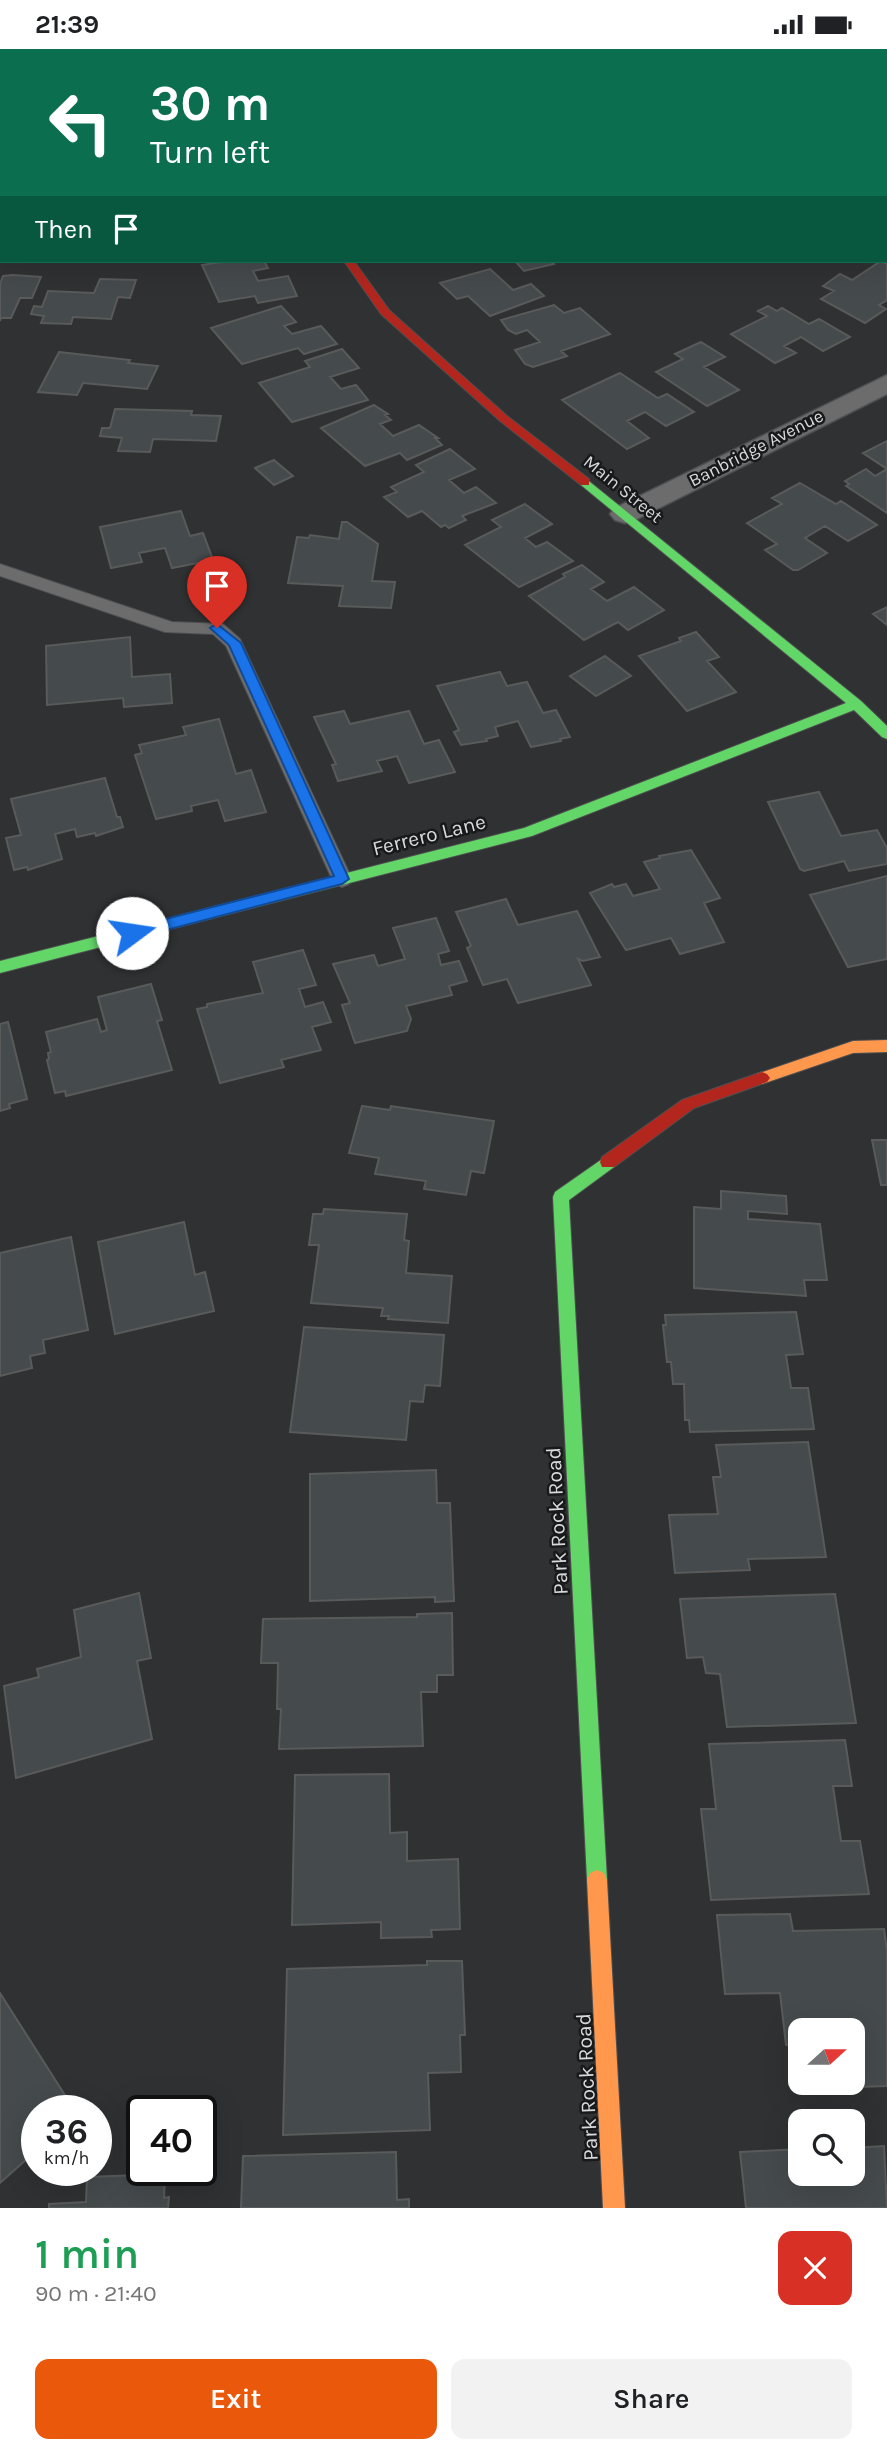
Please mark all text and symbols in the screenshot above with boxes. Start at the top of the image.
text: 21:39 [35,9,99,40]
text: 30 m [150,75,270,132]
icon: left [35,77,126,168]
text: Turn left [150,134,270,171]
icon: arrive [107,210,145,248]
text: Then [35,214,93,245]
street label: Banbridge Avenue [685,405,827,491]
street label: Main Street [579,451,667,528]
pin [187,556,247,628]
icon: arrive [198,567,236,605]
street label: Ferrero Lane [370,809,488,861]
position arrow [95,896,169,970]
street label: Park Rock Road [541,1447,573,1595]
street label: Park Rock Road [571,2013,603,2161]
north arrow [788,2018,864,2095]
map controls [788,2018,865,2186]
speed limit sign: 40 [126,2095,217,2186]
button: search [788,2109,865,2186]
text: 36 [45,2111,88,2152]
text: km/h [44,2147,89,2169]
text: 1 min [35,2229,139,2279]
button: close [778,2231,852,2305]
text: 90 m · 21:40 [35,2280,157,2307]
button: Exit [35,2359,437,2439]
button: Share [451,2359,852,2439]

